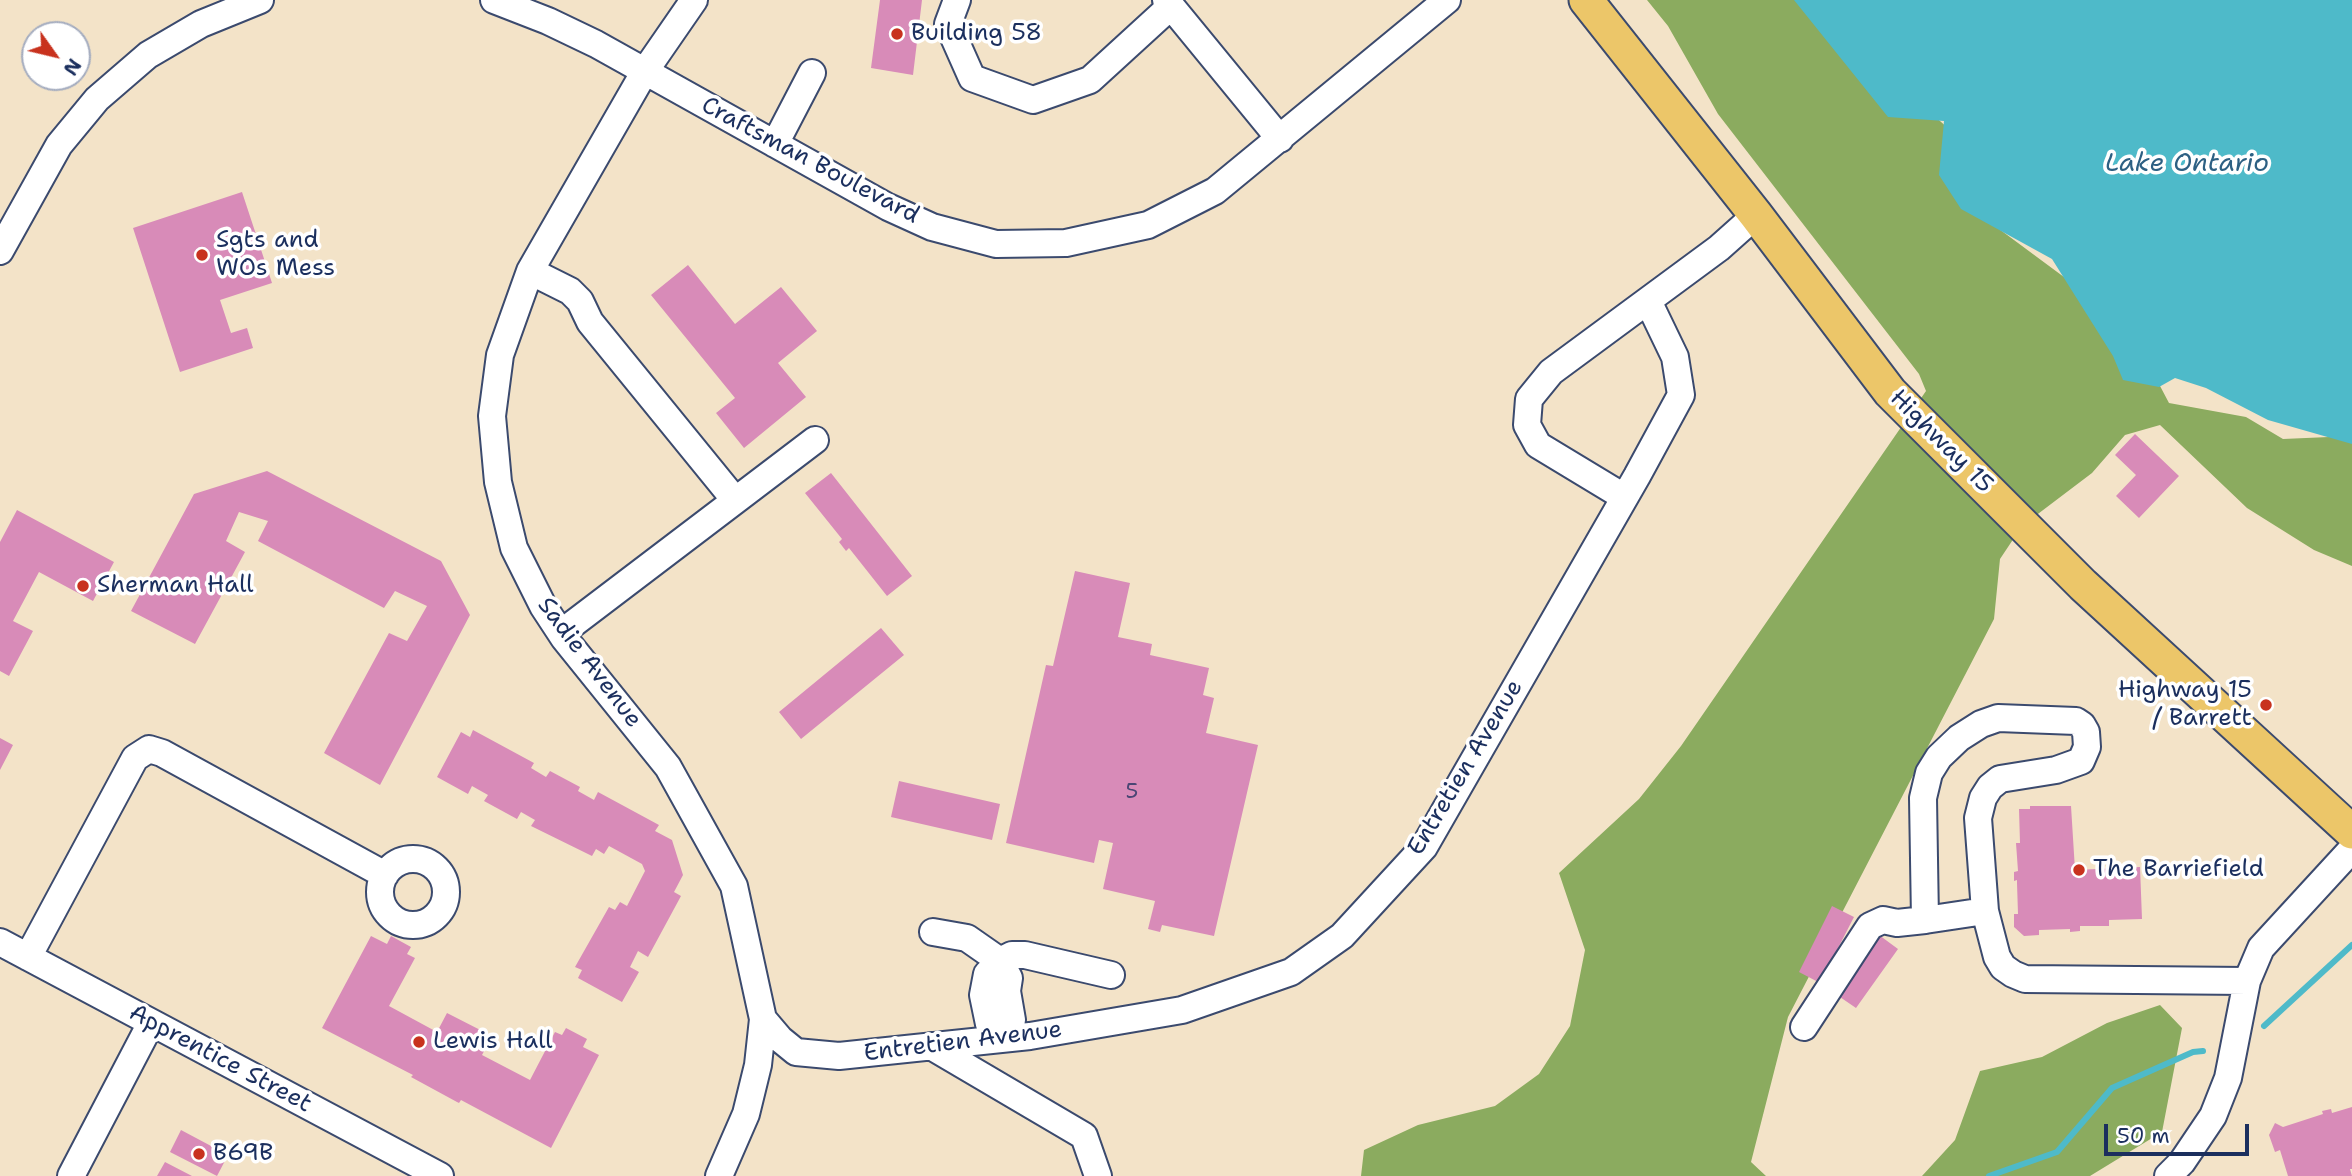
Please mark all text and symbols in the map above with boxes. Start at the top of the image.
place label: Building 58 [911,20,1042,48]
north arrow [21,21,91,91]
marker: Building 58 [889,26,905,42]
text: N [58,54,87,80]
street label: Craftsman Boulevard [696,91,924,231]
water label: Lake Ontario [2105,148,2269,180]
place label: Sgts and WOs Mess [216,227,335,283]
marker: Sgts and WOs Mess [194,247,210,263]
street label: Highway 15 [1883,384,1999,500]
place label: Sherman Hall [97,572,254,600]
marker: Sherman Hall [75,578,91,594]
street label: Sadie Avenue [531,592,647,734]
street label: Entretien Avenue [1402,675,1530,861]
place label: Highway 15 / Barrett [2118,677,2252,733]
marker: Highway 15 / Barrett [2258,697,2274,713]
house number: 5 [1126,780,1138,806]
place label: The Barriefield [2093,856,2264,884]
marker: The Barriefield [2071,862,2087,878]
street label: Apprentice Street [124,999,316,1119]
street label: Entretien Avenue [862,1016,1064,1068]
place label: Lewis Hall [433,1028,553,1056]
marker: Lewis Hall [411,1034,427,1050]
scale bar [2107,1110,2252,1154]
text: 50 m [2117,1122,2170,1150]
place label: B69B [213,1140,273,1168]
marker: B69B [191,1146,207,1162]

